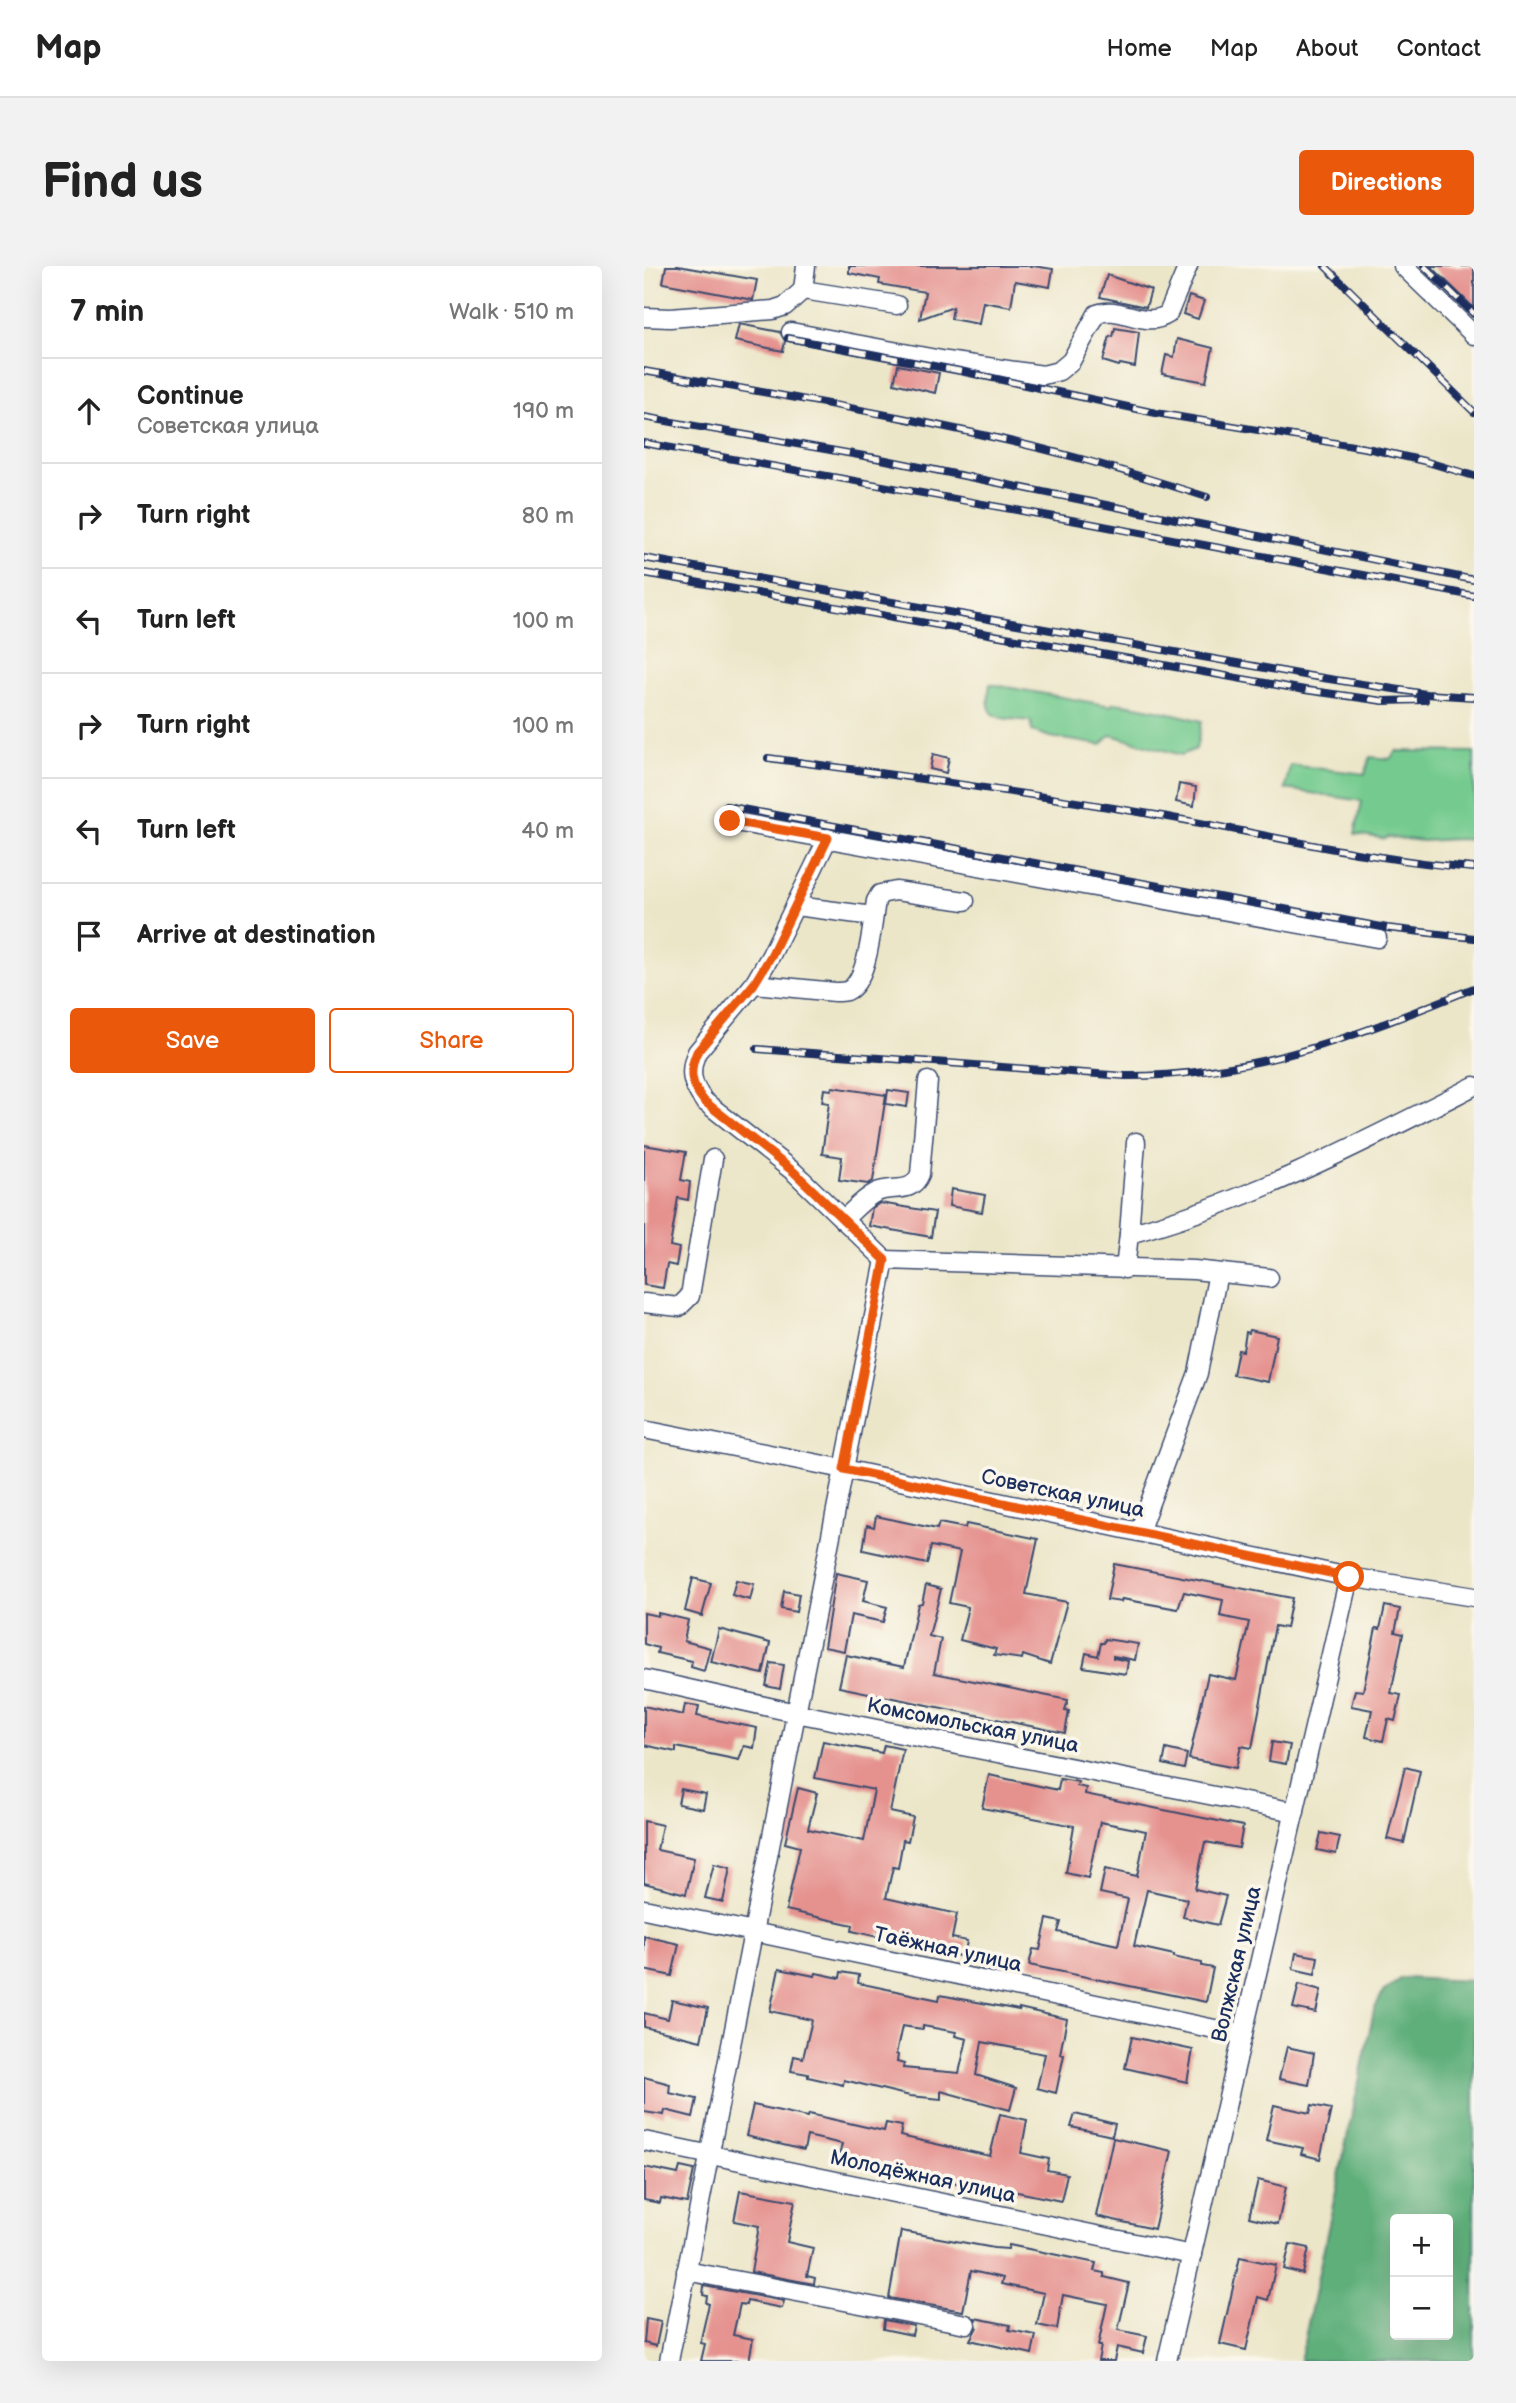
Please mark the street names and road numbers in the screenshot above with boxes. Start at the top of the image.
street label: Советская улица [979,1464,1147,1523]
street label: Комсомольская улица [865,1693,1082,1758]
street label: Волжская улица [1206,1883,1267,2045]
street label: Таёжная улица [872,1922,1025,1977]
street label: Молодёжная улица [828,2145,1019,2209]

